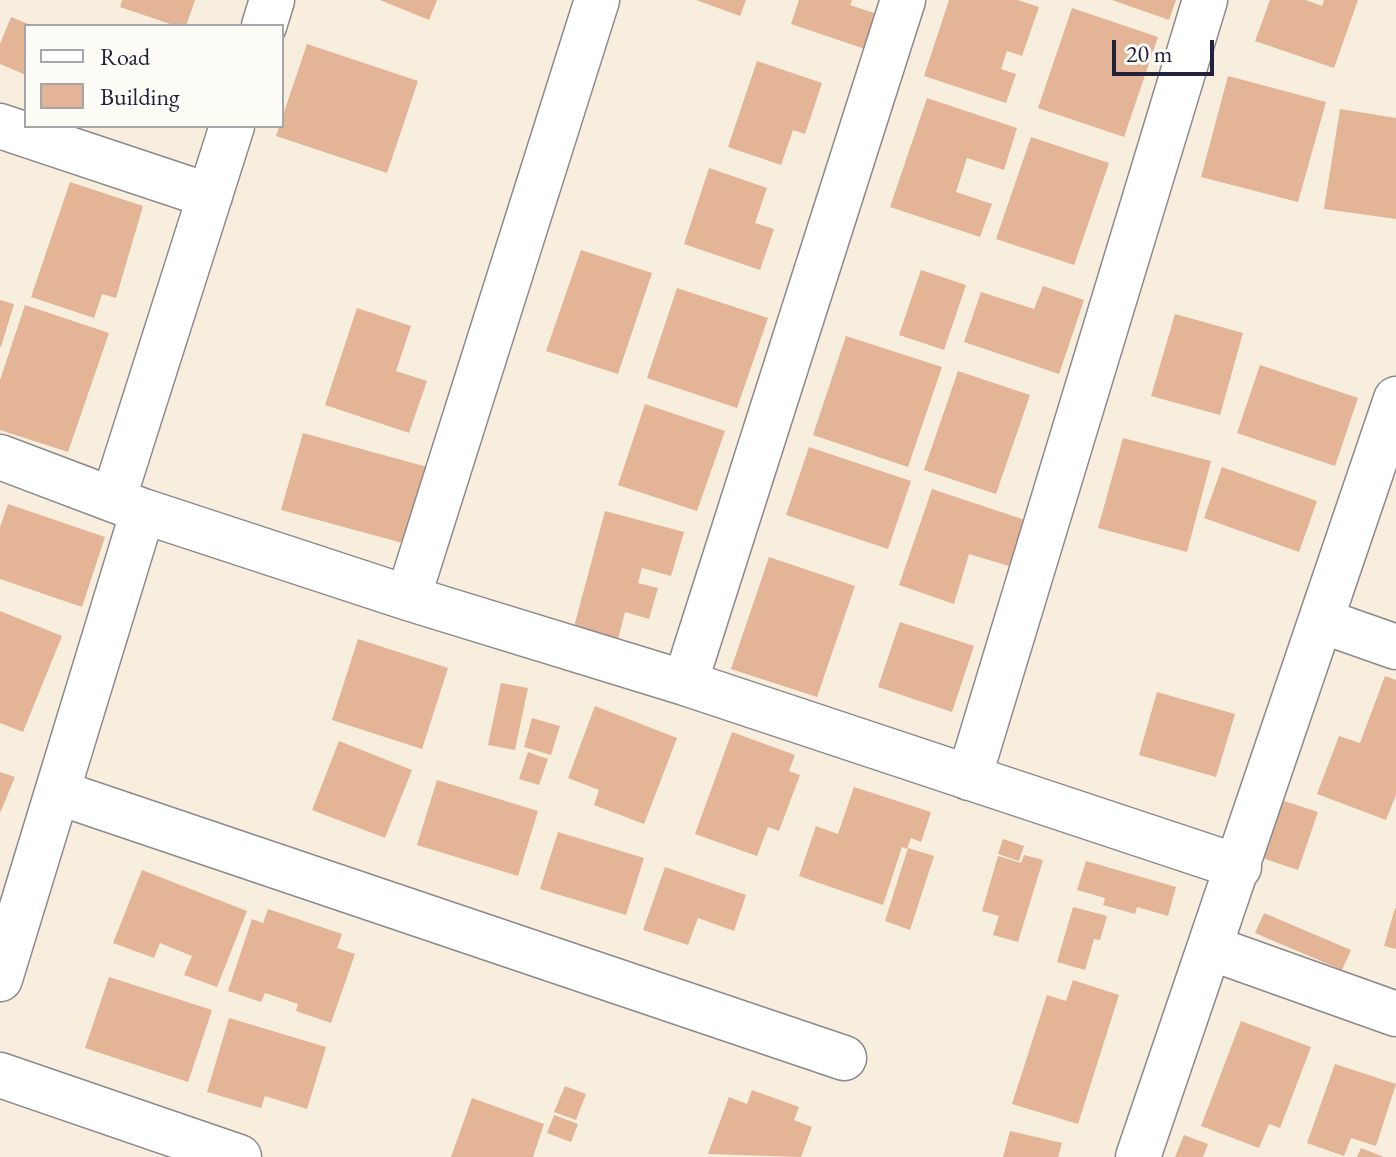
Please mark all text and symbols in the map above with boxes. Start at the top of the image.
legend [24,24,284,128]
scale bar [1116,24,1218,74]
text: 20 m [1126,38,1173,69]
text: Road [100,41,150,72]
text: Building [100,81,180,112]

